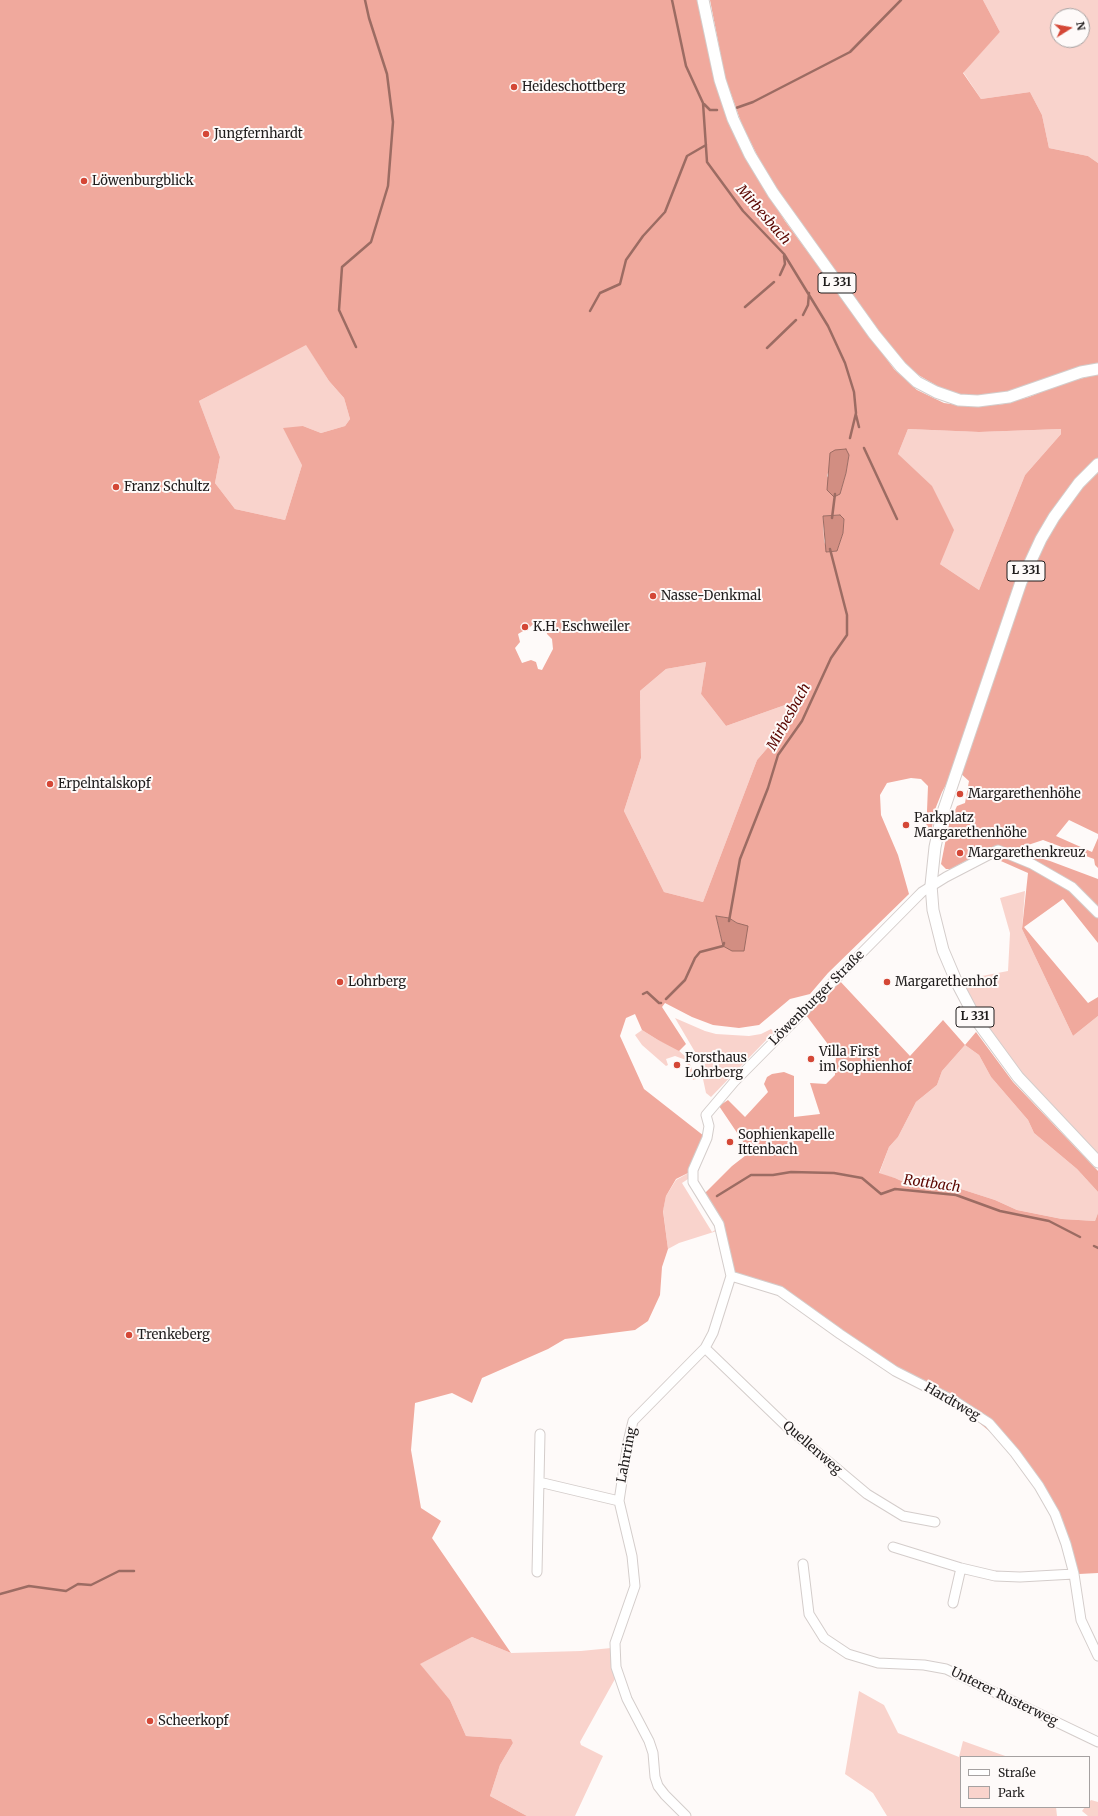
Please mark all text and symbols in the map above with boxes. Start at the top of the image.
north arrow [1050,8,1090,48]
text: N [1073,20,1088,32]
place label: Heideschottberg [522,79,625,95]
marker: Heideschottberg [509,82,519,92]
place label: Jungfernhardt [214,126,303,142]
marker: Jungfernhardt [201,129,211,139]
place label: Löwenburgblick [92,173,194,189]
marker: Löwenburgblick [79,176,89,186]
water label: Mirbesbach [732,182,794,248]
road number: L 331 [818,273,856,293]
place label: Franz Schultz [124,479,210,495]
marker: Franz Schultz [111,482,121,492]
road number: L 331 [1007,561,1045,581]
place label: Nasse-Denkmal [661,588,761,604]
marker: Nasse-Denkmal [648,591,658,601]
place label: K.H. Eschweiler [533,619,630,635]
marker: K.H. Eschweiler [520,622,530,632]
water label: Mirbesbach [764,681,814,753]
place label: Erpelntalskopf [58,776,151,792]
marker: Erpelntalskopf [45,779,55,789]
place label: Margarethenhöhe [968,786,1081,802]
marker: Margarethenhöhe [955,789,965,799]
place label: Parkplatz Margarethenhöhe [914,810,1027,841]
marker: Parkplatz Margarethenhöhe [901,820,911,830]
place label: Margarethenkreuz [968,845,1085,861]
marker: Margarethenkreuz [955,848,965,858]
street label: Löwenburger Straße [766,947,868,1049]
place label: Lohrberg [348,974,406,990]
place label: Margarethenhof [895,974,997,990]
marker: Lohrberg [335,977,345,987]
marker: Margarethenhof [882,977,892,987]
road number: L 331 [956,1007,994,1027]
place label: Villa First im Sophienhof [819,1044,912,1075]
place label: Forsthaus Lohrberg [685,1050,747,1081]
marker: Villa First im Sophienhof [806,1054,816,1064]
marker: Forsthaus Lohrberg [672,1060,682,1070]
place label: Sophienkapelle Ittenbach [738,1127,834,1158]
marker: Sophienkapelle Ittenbach [725,1137,735,1147]
water label: Rottbach [902,1172,962,1196]
place label: Trenkeberg [137,1327,210,1343]
marker: Trenkeberg [124,1330,134,1340]
street label: Hardtweg [921,1380,983,1424]
street label: Quellenweg [779,1418,845,1478]
street label: Lahrring [614,1426,640,1484]
street label: Unterer Rusterweg [948,1664,1060,1730]
place label: Scheerkopf [158,1713,229,1729]
marker: Scheerkopf [145,1716,155,1726]
legend [960,1756,1090,1808]
text: Straße [998,1765,1036,1780]
text: Park [998,1785,1025,1800]

